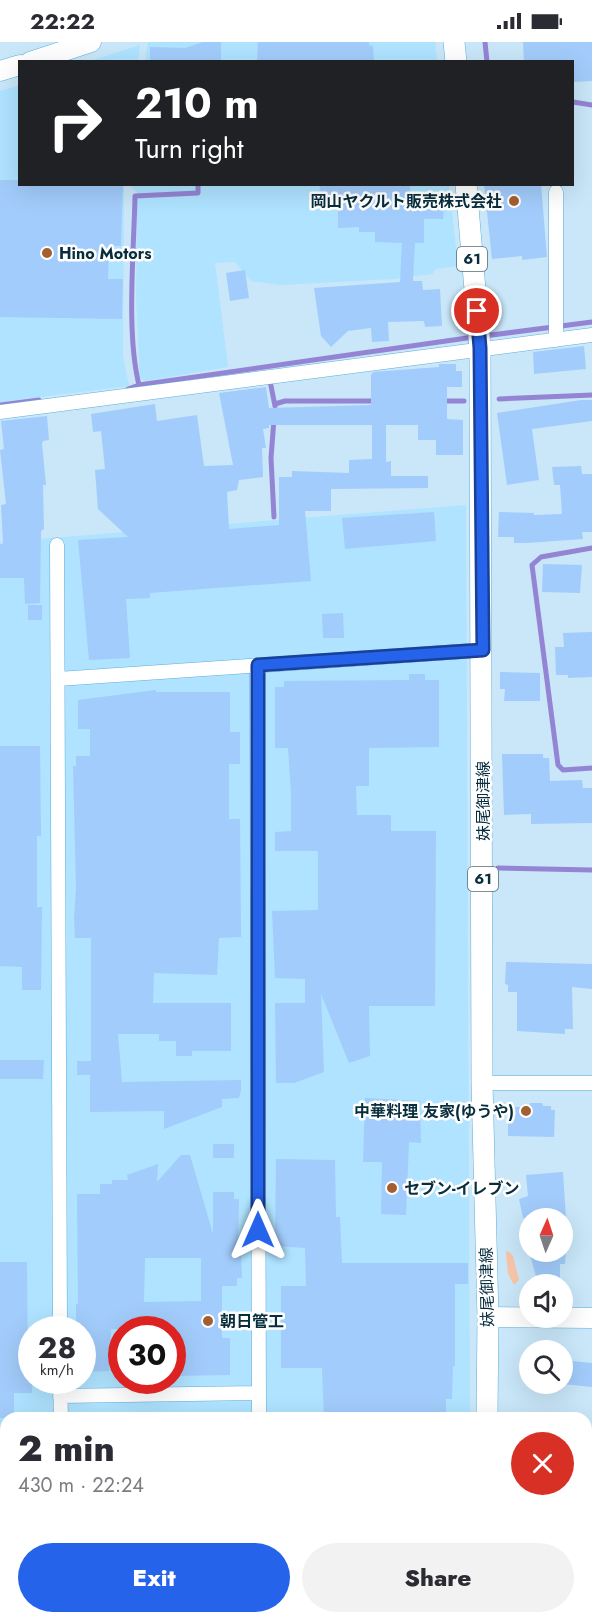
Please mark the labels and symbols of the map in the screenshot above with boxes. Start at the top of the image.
place label: 岡山ヤクルト販売株式会社 [310,190,502,213]
marker: 岡山ヤクルト販売株式会社 [507,194,521,208]
place label: Hino Motors [59,242,152,265]
marker: Hino Motors [40,246,54,260]
road number: 61 [457,247,487,271]
pin [451,285,502,336]
street label: 妹尾御津線 [472,761,495,841]
road number: 61 [468,867,498,891]
place label: 中華料理 友家(ゆうや) [354,1100,514,1123]
marker: 中華料理 友家(ゆうや) [519,1104,533,1118]
place label: セブン-イレブン [404,1177,520,1200]
marker: セブン-イレブン [385,1181,399,1195]
position arrow [226,1198,290,1262]
north arrow [519,1208,573,1262]
street label: 妹尾御津線 [475,1247,499,1327]
place label: 朝日管工 [220,1310,284,1333]
marker: 朝日管工 [201,1314,215,1328]
speed limit sign: 30 [108,1316,186,1394]

